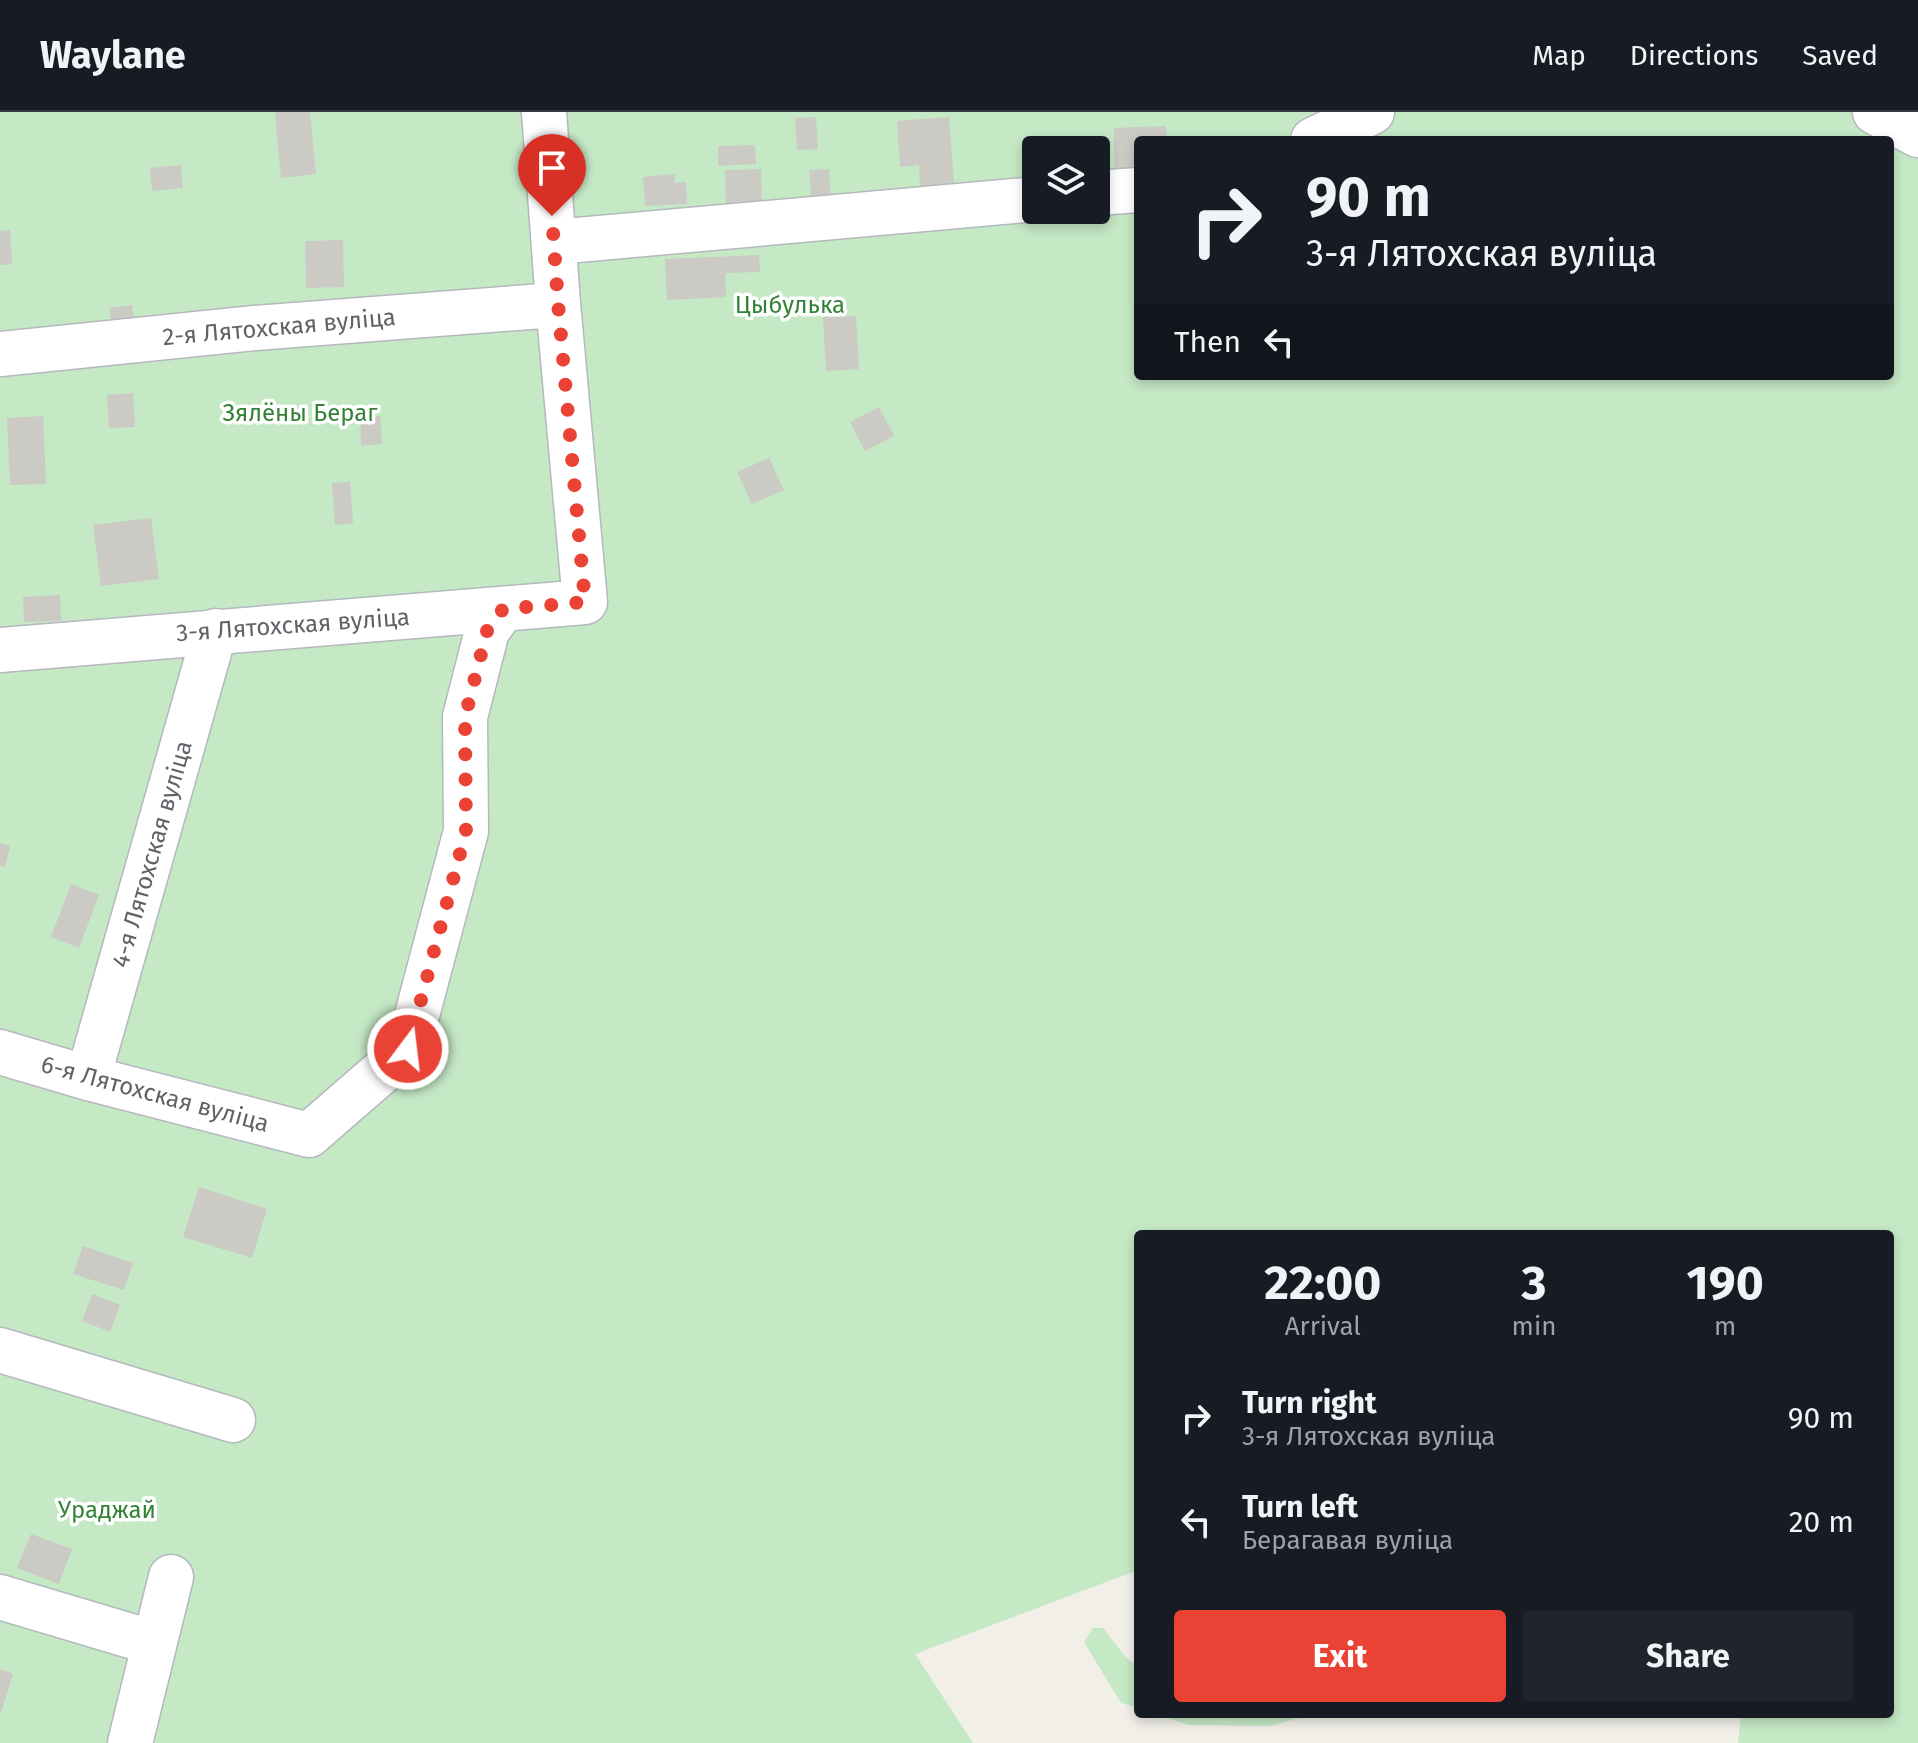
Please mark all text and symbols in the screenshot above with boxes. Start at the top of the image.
text: Waylane [40,32,186,78]
text: Map [1532,39,1586,72]
text: Directions [1630,39,1758,72]
text: Saved [1802,39,1878,72]
pin [518,134,586,216]
map controls [1022,136,1110,224]
button: layers [1022,136,1110,224]
icon: arrive [530,146,574,190]
text: 90 m [1306,164,1431,231]
icon: right [1174,168,1278,272]
text: 3-я Лятохская вуліца [1306,232,1657,276]
park label: Цыбулька [735,291,845,319]
street label: 2-я Лятохская вуліца [161,303,397,351]
icon: left [1257,320,1301,364]
text: Then [1174,324,1241,360]
park label: Зялёны Бераг [222,399,378,427]
street label: 3-я Лятохская вуліца [175,603,411,647]
street label: 4-я Лятохская вуліца [106,737,198,971]
position arrow [366,1007,450,1091]
street label: 6-я Лятохская вуліца [38,1050,272,1138]
text: 22:00 [1264,1254,1381,1312]
text: 3 [1522,1254,1547,1312]
text: 190 [1687,1254,1764,1312]
text: Arrival [1285,1311,1361,1342]
text: min [1512,1311,1556,1342]
text: m [1714,1311,1736,1342]
text: Turn right [1242,1385,1377,1421]
icon: right [1174,1396,1218,1440]
text: 90 m [1788,1400,1854,1436]
text: 3-я Лятохская вуліца [1242,1421,1496,1452]
text: Turn left [1242,1489,1358,1525]
park label: Ураджай [58,1496,156,1524]
icon: left [1174,1500,1218,1544]
text: 20 m [1789,1504,1854,1540]
text: Берагавая вуліца [1242,1525,1453,1556]
button: Exit [1174,1610,1506,1702]
button: Share [1522,1610,1854,1702]

